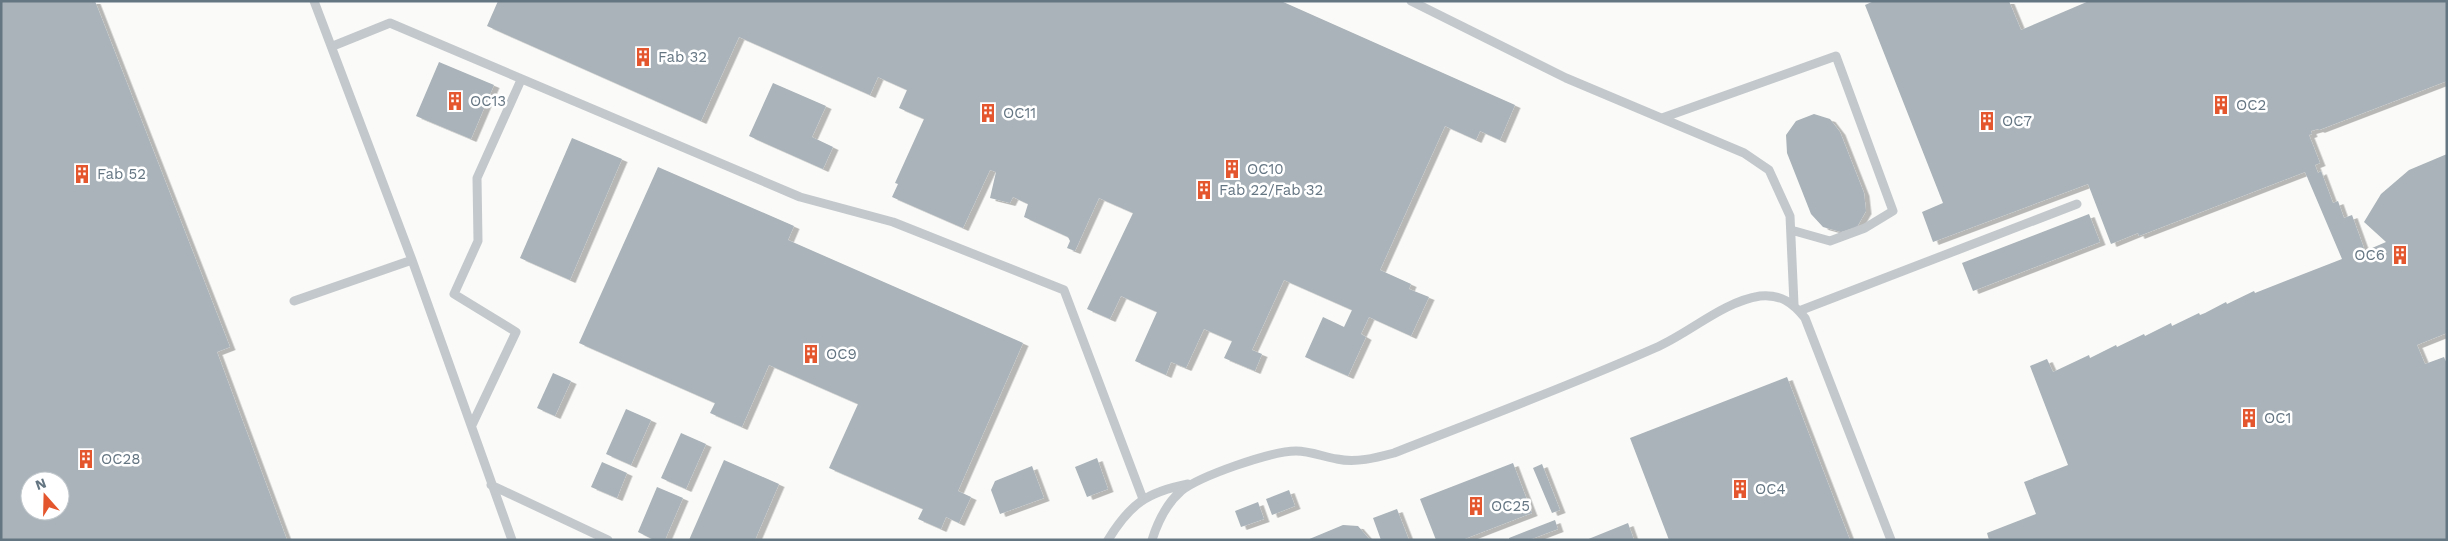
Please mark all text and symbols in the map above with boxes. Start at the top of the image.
building icon: Fab 32 [632,46,654,68]
place label: Fab 32 [658,48,707,66]
building icon: OC13 [444,90,466,112]
place label: OC13 [470,92,506,110]
building icon: OC2 [2210,94,2232,116]
place label: OC2 [2236,96,2266,114]
building icon: OC11 [977,102,999,124]
place label: OC11 [1003,104,1036,122]
building icon: OC7 [1976,110,1998,132]
place label: OC7 [2002,112,2032,130]
building icon: OC10 [1221,158,1243,180]
place label: OC10 [1247,160,1284,178]
building icon: Fab 52 [71,163,93,185]
place label: Fab 52 [97,165,146,183]
building icon: Fab 22/Fab 32 [1193,179,1215,201]
place label: Fab 22/Fab 32 [1219,181,1323,199]
building icon: OC6 [2389,244,2411,266]
place label: OC6 [2354,246,2385,264]
building icon: OC9 [800,343,822,365]
place label: OC9 [826,345,857,363]
building icon: OC1 [2238,407,2260,429]
place label: OC1 [2264,409,2291,427]
building icon: OC28 [75,448,97,470]
place label: OC28 [101,450,141,468]
north arrow [20,471,70,521]
text: N [33,474,48,493]
building icon: OC4 [1729,478,1751,500]
place label: OC4 [1755,480,1786,498]
building icon: OC25 [1465,495,1487,517]
place label: OC25 [1491,497,1530,515]

